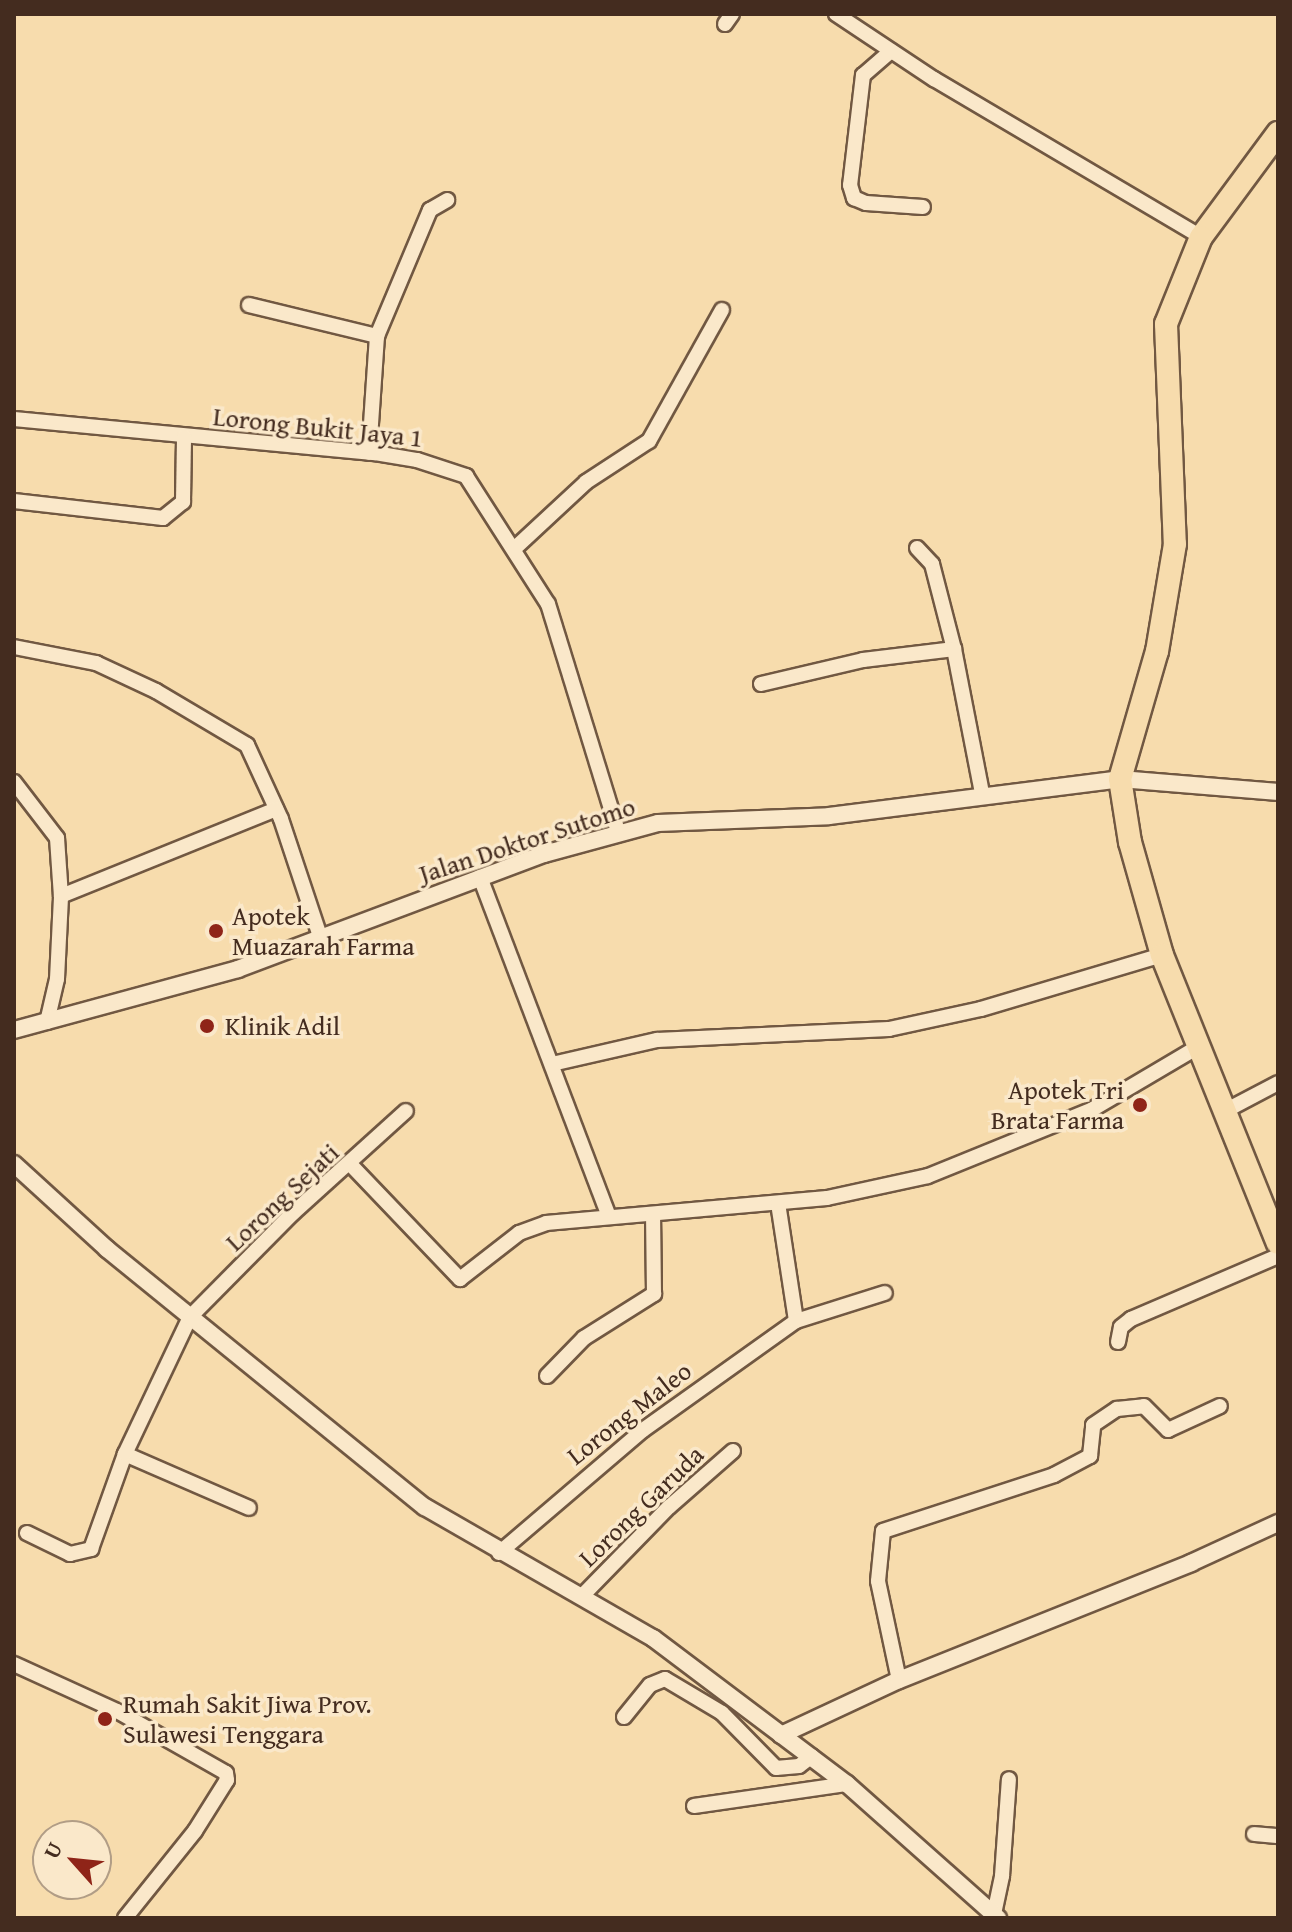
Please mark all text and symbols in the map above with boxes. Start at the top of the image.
street label: Lorong Bukit Jaya 1 [212,400,424,454]
street label: Jalan Doktor Sutomo [415,790,639,890]
place label: Apotek Muazarah Farma [232,900,415,962]
marker: Apotek Muazarah Farma [207,922,225,940]
place label: Klinik Adil [225,1010,340,1042]
marker: Klinik Adil [196,1015,218,1037]
place label: Apotek Tri Brata Farma [991,1074,1124,1136]
marker: Apotek Tri Brata Farma [1131,1096,1149,1114]
street label: Lorong Sejati [219,1137,345,1257]
street label: Lorong Maleo [561,1355,697,1471]
street label: Lorong Garuda [572,1439,710,1573]
place label: Rumah Sakit Jiwa Prov. Sulawesi Tenggara [123,1688,372,1750]
marker: Rumah Sakit Jiwa Prov. Sulawesi Tenggara [94,1708,116,1730]
north arrow [32,1820,112,1900]
text: U [35,1836,70,1864]

